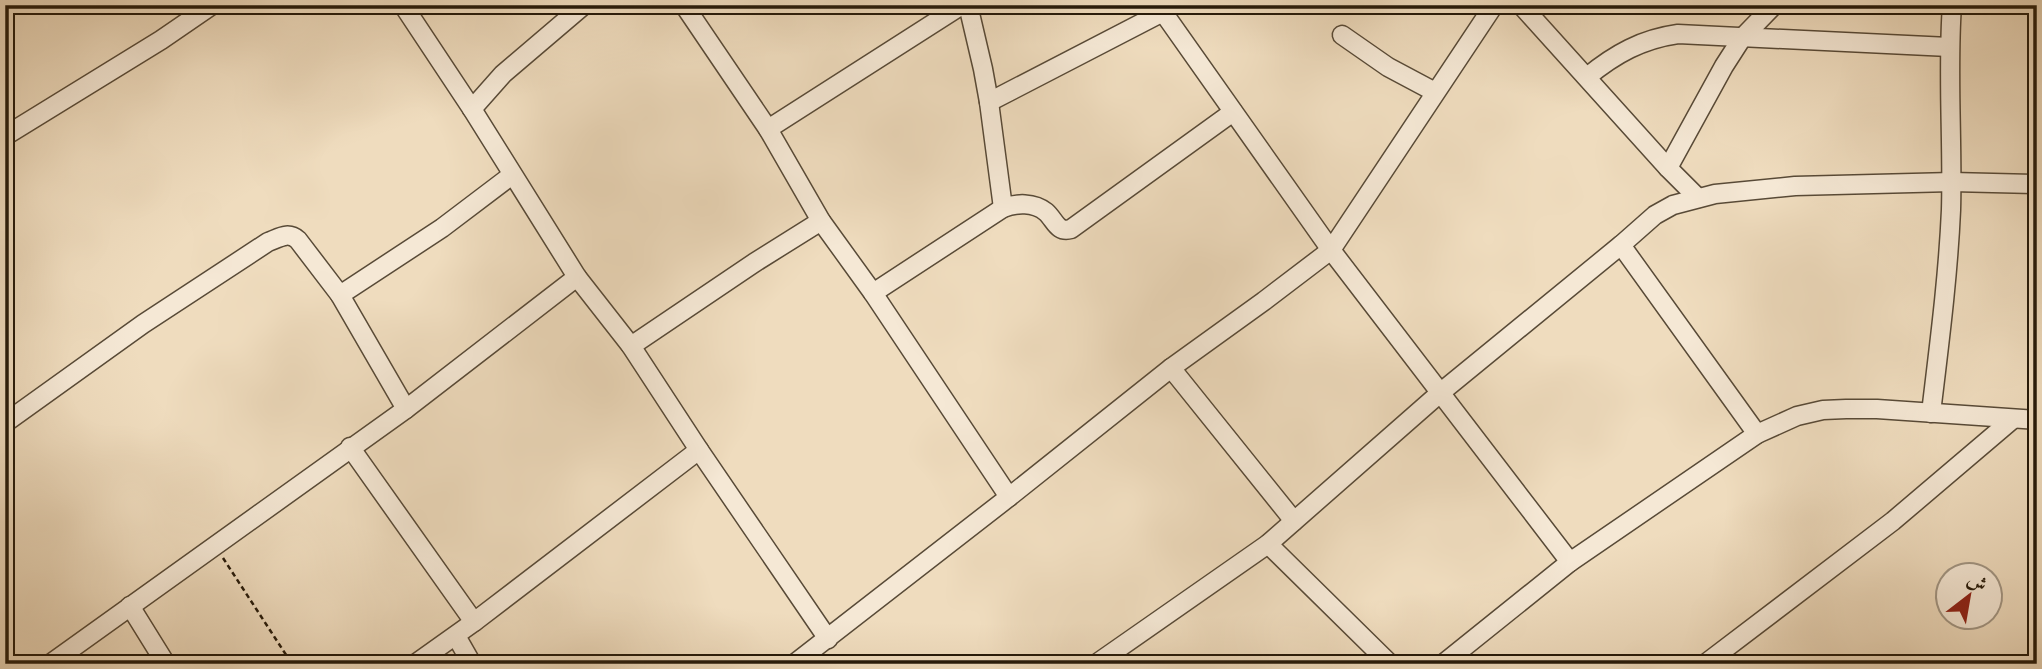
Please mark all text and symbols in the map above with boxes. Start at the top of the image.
north arrow [1934,560,2004,630]
text: ش [1963,567,1992,597]

